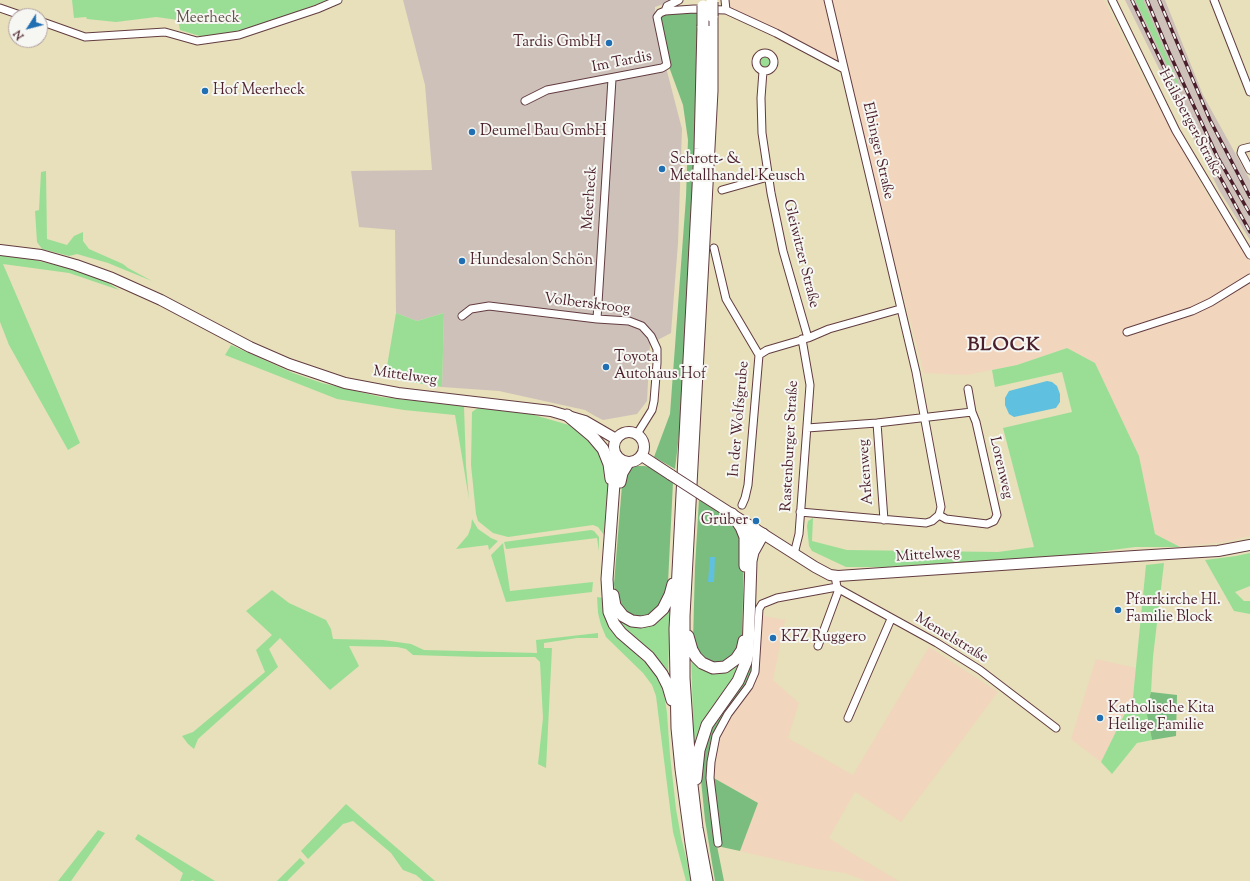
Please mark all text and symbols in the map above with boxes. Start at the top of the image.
north arrow [8,8,48,48]
park label: Meerheck [176,10,240,28]
text: N [10,26,28,43]
place label: Tardis GmbH [513,34,601,52]
marker: Tardis GmbH [604,38,614,48]
street label: Im Tardis [590,48,654,78]
street label: Heilsberger Straße [1153,66,1225,180]
place label: Hof Meerheck [213,82,305,100]
marker: Hof Meerheck [200,86,210,96]
street label: Elbinger Straße [857,101,897,201]
place label: Deumel Bau GmbH [480,123,607,141]
marker: Deumel Bau GmbH [467,127,477,137]
place label: Schrott- & Metallhandel Keusch [670,151,805,186]
marker: Schrott- & Metallhandel Keusch [657,164,667,174]
street label: Meerheck [580,166,602,230]
street label: Gleiwitzer Straße [778,198,822,310]
place label: Hundesalon Schön [470,252,593,270]
marker: Hundesalon Schön [457,256,467,266]
street label: Volberskroog [543,291,631,319]
district label: BLOCK [967,336,1041,358]
place label: Toyota Autohaus Hof [614,349,706,384]
street label: In der Wolfsgrube [726,360,754,478]
marker: Toyota Autohaus Hof [601,362,611,372]
street label: Mittelweg [372,364,438,390]
street label: Rastenburger Straße [779,380,803,512]
street label: Lorenweg [984,435,1016,501]
street label: Arkenweg [856,439,878,505]
place label: Grüber [701,512,748,530]
marker: Grüber [751,516,761,526]
street label: Mittelweg [895,545,961,567]
place label: Pfarrkirche Hl. Familie Block [1126,592,1221,627]
marker: Pfarrkirche Hl. Familie Block [1113,605,1123,615]
street label: Memelstraße [911,610,991,668]
place label: KFZ Ruggero [781,629,866,647]
marker: KFZ Ruggero [768,633,778,643]
place label: Katholische Kita Heilige Familie [1108,700,1215,735]
marker: Katholische Kita Heilige Familie [1095,713,1105,723]

